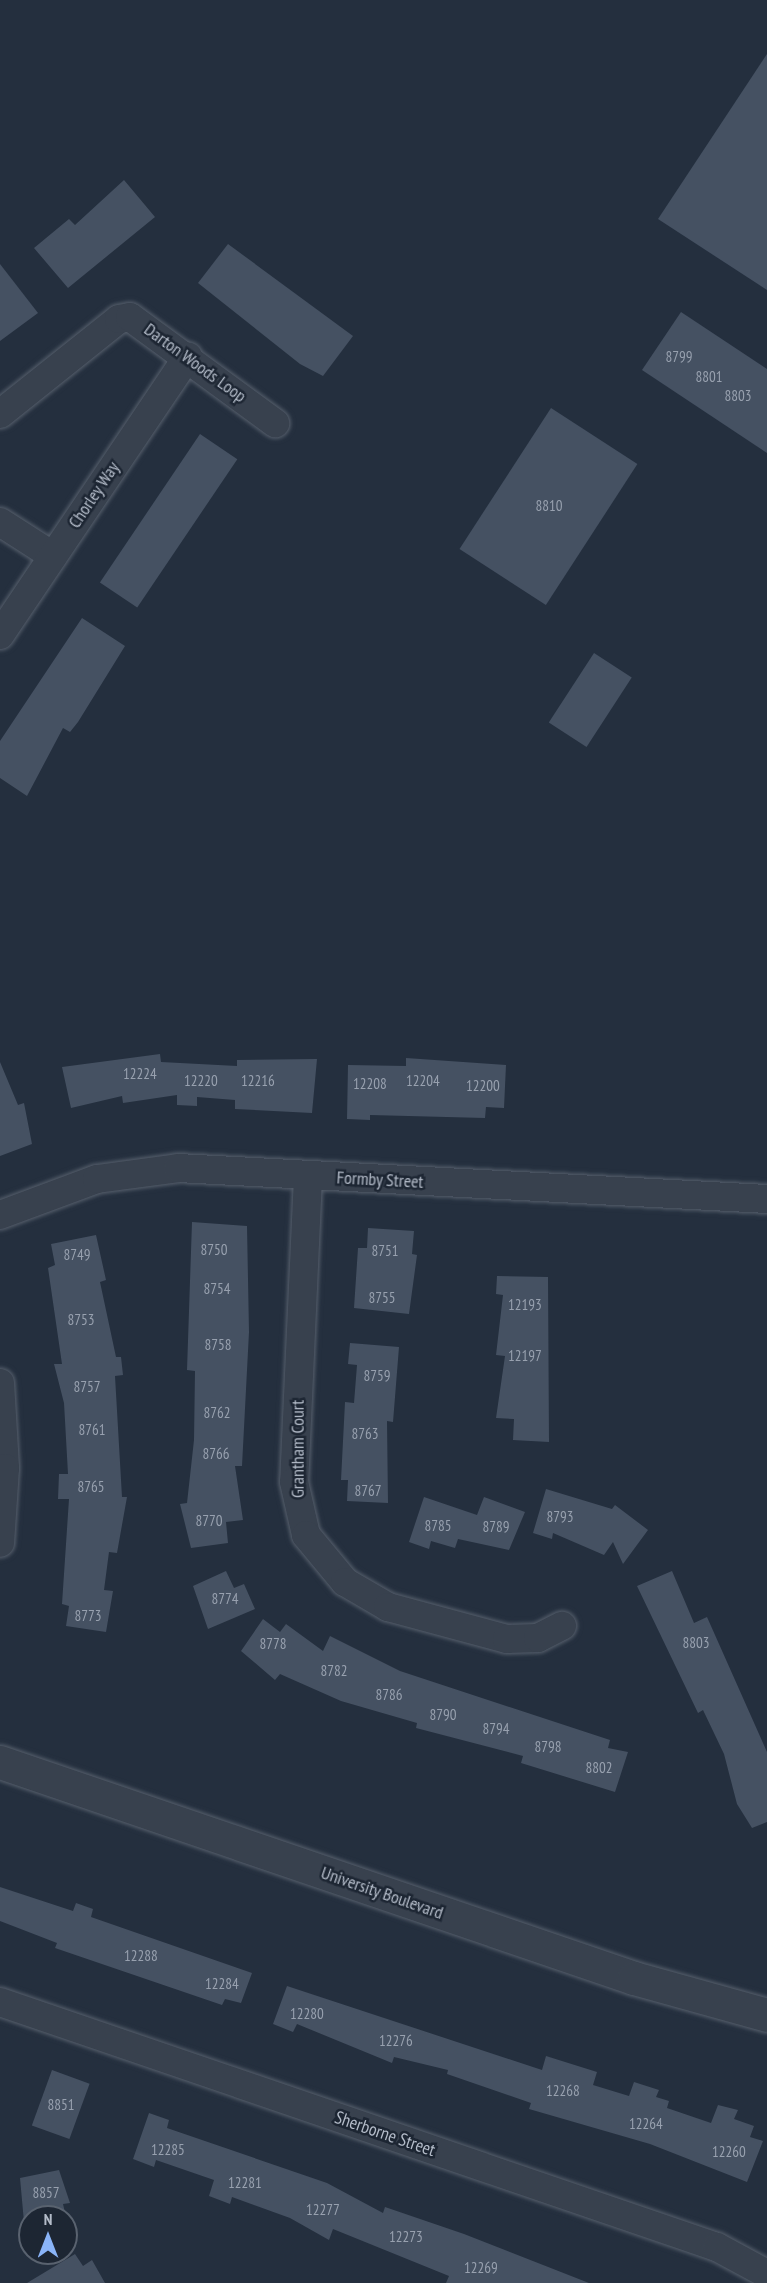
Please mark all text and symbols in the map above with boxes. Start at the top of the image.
street label: Darton Woods Loop [140,319,250,407]
house number: 8799 [666,348,692,366]
house number: 8801 [696,368,722,386]
house number: 8803 [725,387,751,405]
street label: Chorley Way [64,457,124,533]
house number: 8810 [536,497,562,515]
house number: 12224 [123,1065,157,1083]
house number: 12220 [184,1072,218,1090]
house number: 12216 [241,1072,275,1090]
house number: 12204 [406,1072,440,1090]
house number: 12208 [353,1075,387,1093]
house number: 12200 [466,1077,500,1095]
street label: Formby Street [336,1167,424,1193]
house number: 8750 [201,1241,227,1259]
house number: 8751 [372,1242,398,1260]
house number: 8749 [64,1246,90,1264]
house number: 8754 [204,1280,230,1298]
house number: 8755 [369,1289,395,1307]
house number: 12193 [508,1296,542,1314]
house number: 8753 [68,1311,94,1329]
house number: 8758 [205,1336,231,1354]
house number: 12197 [508,1347,542,1365]
house number: 8759 [364,1367,390,1385]
house number: 8757 [74,1378,100,1396]
street label: Grantham Court [287,1400,309,1498]
house number: 8762 [204,1404,230,1422]
house number: 8761 [79,1421,105,1439]
house number: 8763 [352,1425,378,1443]
house number: 8766 [203,1445,229,1463]
house number: 8765 [78,1478,104,1496]
house number: 8767 [355,1482,381,1500]
house number: 8793 [547,1508,573,1526]
house number: 8770 [196,1512,222,1530]
house number: 8785 [425,1517,451,1535]
house number: 8789 [483,1518,509,1536]
house number: 8774 [212,1590,238,1608]
house number: 8773 [75,1607,101,1625]
house number: 8803 [683,1634,709,1652]
house number: 8778 [260,1635,286,1653]
house number: 8782 [321,1662,347,1680]
house number: 8786 [376,1686,402,1704]
house number: 8790 [430,1706,456,1724]
house number: 8794 [483,1720,509,1738]
house number: 8798 [535,1738,561,1756]
house number: 8802 [586,1759,612,1777]
street label: University Boulevard [318,1862,446,1924]
house number: 12288 [124,1947,158,1965]
house number: 12284 [205,1975,239,1993]
house number: 12280 [290,2005,324,2023]
house number: 12276 [379,2032,413,2050]
house number: 12268 [546,2082,580,2100]
house number: 8851 [48,2096,74,2114]
street label: Sherborne Street [332,2107,438,2161]
house number: 12264 [629,2115,663,2133]
house number: 12285 [151,2141,185,2159]
house number: 12260 [712,2143,746,2161]
house number: 12281 [228,2174,262,2192]
house number: 8857 [33,2184,59,2202]
house number: 12277 [306,2201,340,2219]
north arrow [18,2205,78,2265]
text: N [44,2209,52,2229]
house number: 12273 [389,2228,423,2246]
house number: 12269 [464,2259,498,2277]

